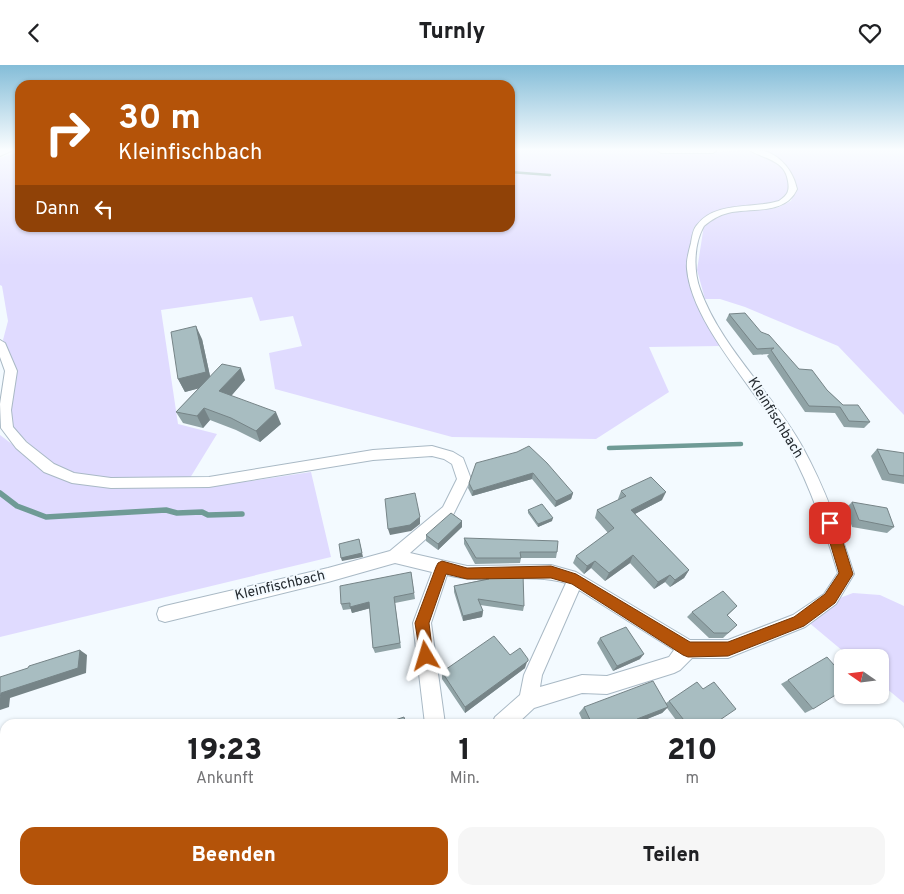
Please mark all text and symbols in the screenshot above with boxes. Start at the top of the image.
icon: back [20,19,48,47]
text: Turnly [419,19,485,46]
icon: heart [856,19,884,47]
text: 30 m [118,97,201,141]
icon: right [35,100,100,165]
text: Kleinfischbach [118,140,262,167]
icon: left [90,195,118,223]
text: Dann [35,197,80,221]
street label: Kleinfischbach [743,375,807,461]
pin [809,502,851,544]
icon: arrive [816,509,844,537]
street label: Kleinfischbach [233,567,327,605]
position arrow [399,629,451,681]
north arrow [834,649,889,704]
map controls [834,649,889,704]
text: 19:23 [188,733,262,770]
text: 1 [458,733,471,770]
text: 210 [667,733,717,770]
text: Ankunft [196,769,254,789]
text: Min. [450,769,479,789]
text: m [685,769,699,789]
button: Beenden [20,827,448,885]
button: Teilen [458,827,885,885]

